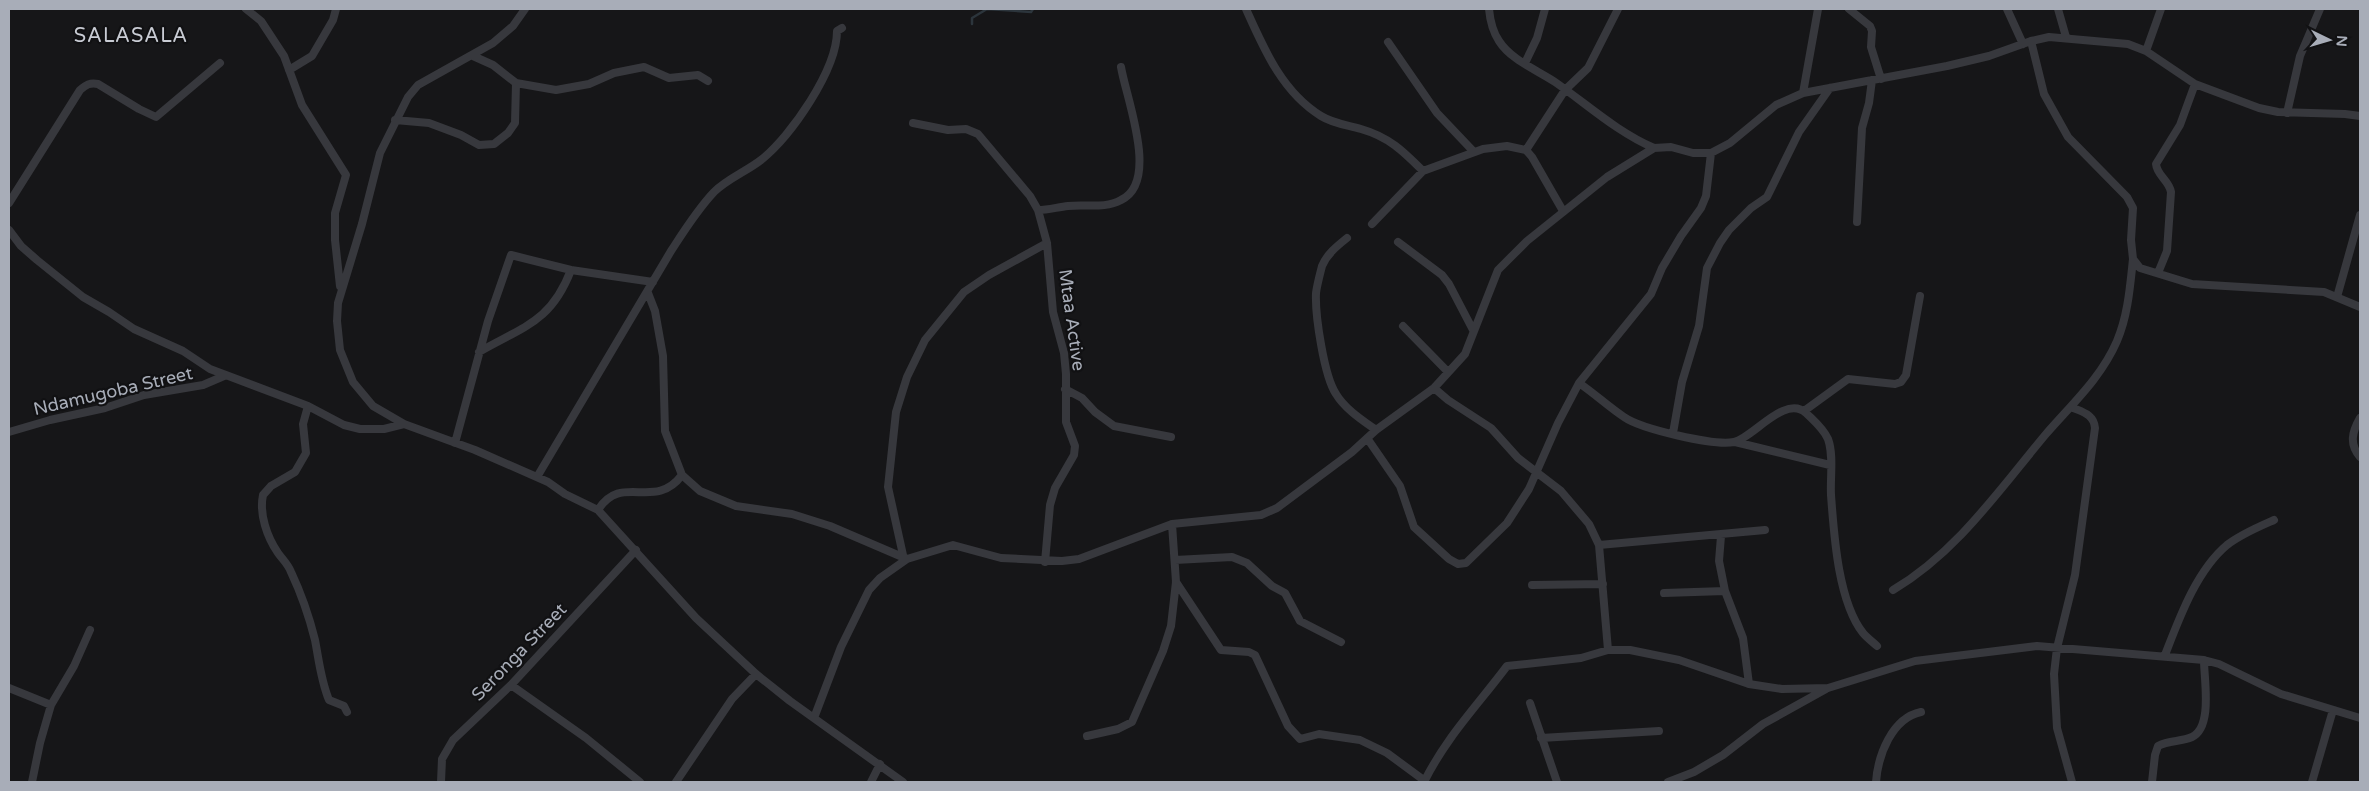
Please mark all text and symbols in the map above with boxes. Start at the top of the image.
north arrow [2304,15,2354,65]
district label: SALASALA [74,24,188,48]
text: N [2332,35,2350,47]
street label: Mtaa Active [1054,268,1090,372]
street label: Ndamugoba Street [31,362,195,420]
street label: Seronga Street [467,598,571,705]

